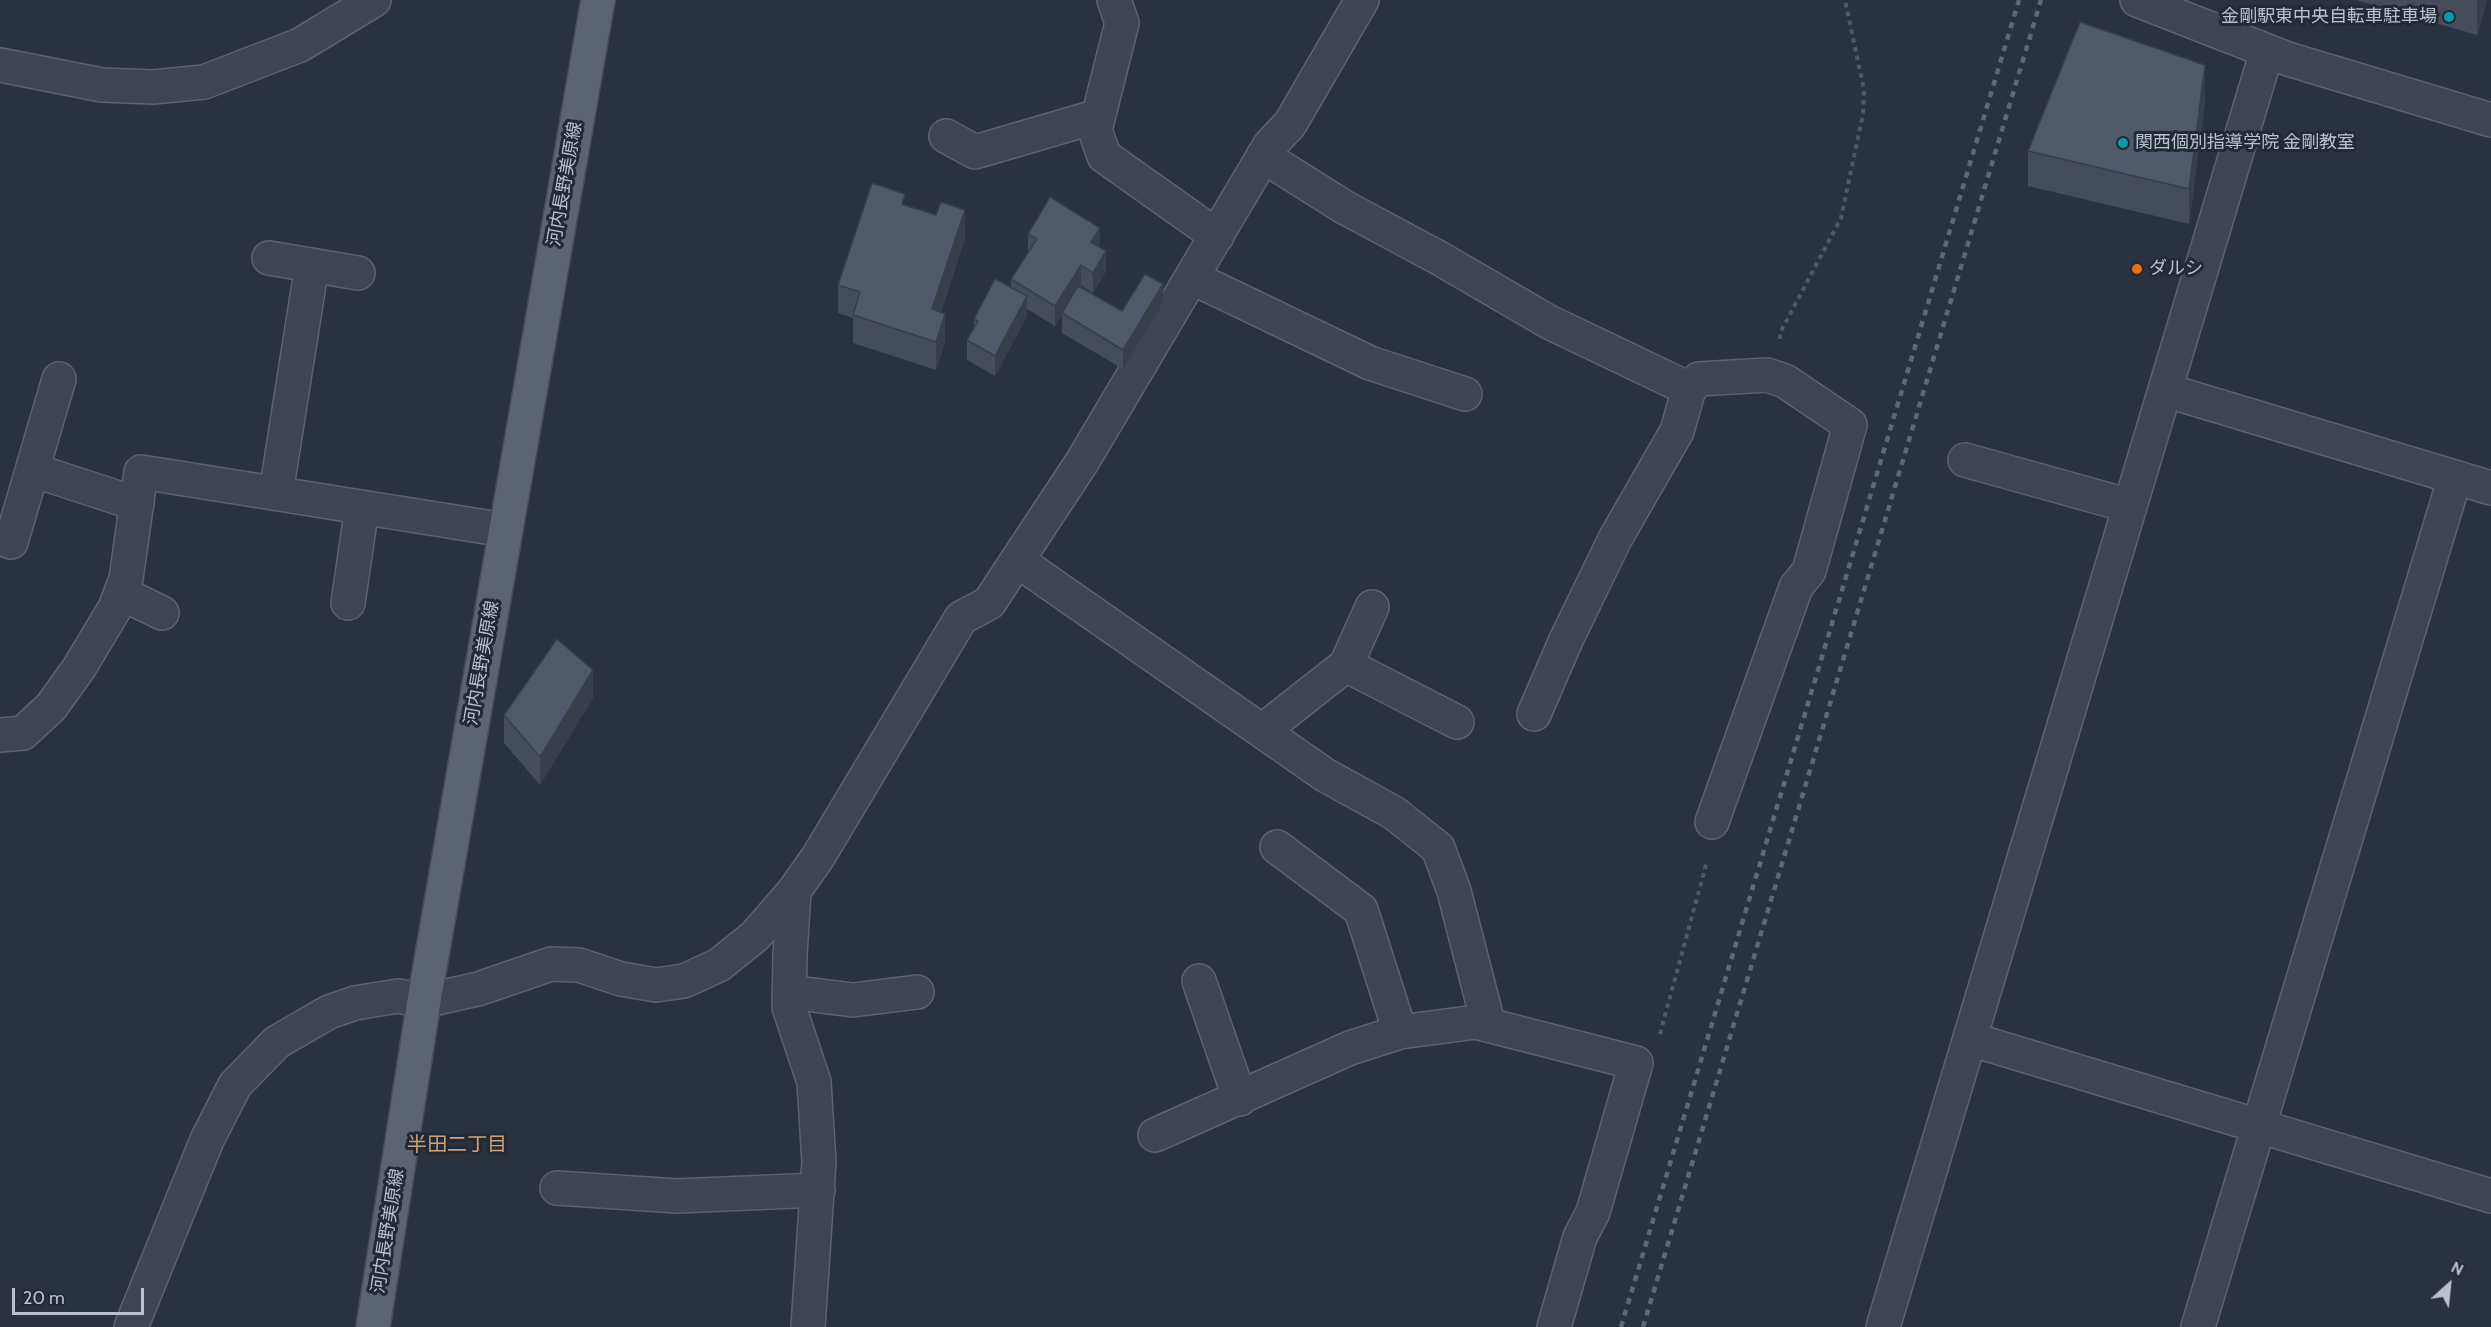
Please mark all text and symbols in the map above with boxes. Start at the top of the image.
place label: 金剛駅東中央自転車駐車場 [2221,6,2437,28]
marker: 金剛駅東中央自転車駐車場 [2442,10,2456,24]
street label: 河内長野美原線 [543,120,587,248]
place label: 関西個別指導学院 金剛教室 [2135,132,2355,154]
marker: 関西個別指導学院 金剛教室 [2116,136,2130,150]
place label: ダルシ [2149,258,2203,280]
marker: ダルシ [2130,262,2144,276]
street label: 河内長野美原線 [460,599,504,727]
district label: 半田二丁目 [407,1133,507,1157]
street label: 河内長野美原線 [367,1167,409,1295]
north arrow [2419,1255,2479,1315]
text: N [2448,1257,2467,1280]
scale bar [15,1276,147,1314]
text: 20 m [23,1287,65,1309]

